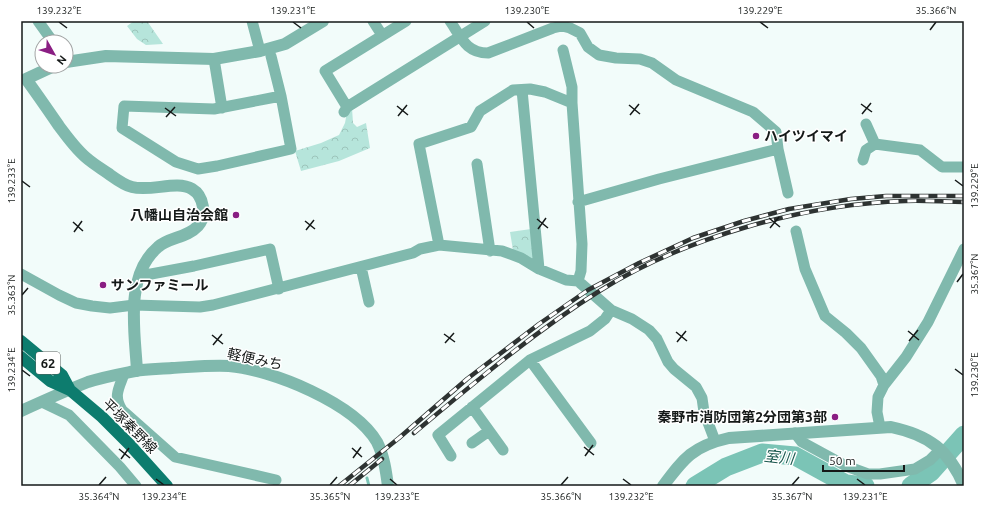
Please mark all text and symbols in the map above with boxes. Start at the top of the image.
text: 139.232°E [36,5,82,16]
text: 139.231°E [270,5,316,16]
text: 139.230°E [504,5,550,16]
text: 139.229°E [737,5,783,16]
text: 35.366°N [915,5,957,16]
north arrow [34,34,74,74]
text: N [55,53,69,67]
place label: ハイツイマイ [764,128,848,144]
marker: ハイツイマイ [751,131,761,141]
text: 139.233°E [6,158,17,204]
text: 139.229°E [969,163,980,209]
place label: 八幡山自治会館 [130,207,228,223]
marker: 八幡山自治会館 [231,210,241,220]
text: 35.367°N [969,253,980,295]
text: 35.363°N [6,274,17,316]
place label: サンファミール [111,277,209,293]
marker: サンファミール [98,280,108,290]
street label: 軽便みち [226,345,284,373]
text: 139.234°E [6,347,17,393]
road number: 62 [36,352,60,374]
text: 139.230°E [969,352,980,398]
street label: 平塚秦野線 [100,396,160,456]
place label: 秦野市消防団第2分団第3部 [657,409,827,425]
marker: 秦野市消防団第2分団第3部 [830,412,840,422]
water label: 室川 [763,447,797,467]
scale bar [823,447,904,473]
text: 50 m [829,454,856,467]
text: 35.364°N [78,491,120,502]
text: 139.234°E [141,491,187,502]
text: 35.365°N [309,491,351,502]
text: 139.233°E [374,491,420,502]
text: 35.366°N [540,491,582,502]
text: 139.232°E [608,491,654,502]
text: 35.367°N [771,491,813,502]
text: 139.231°E [842,491,888,502]

